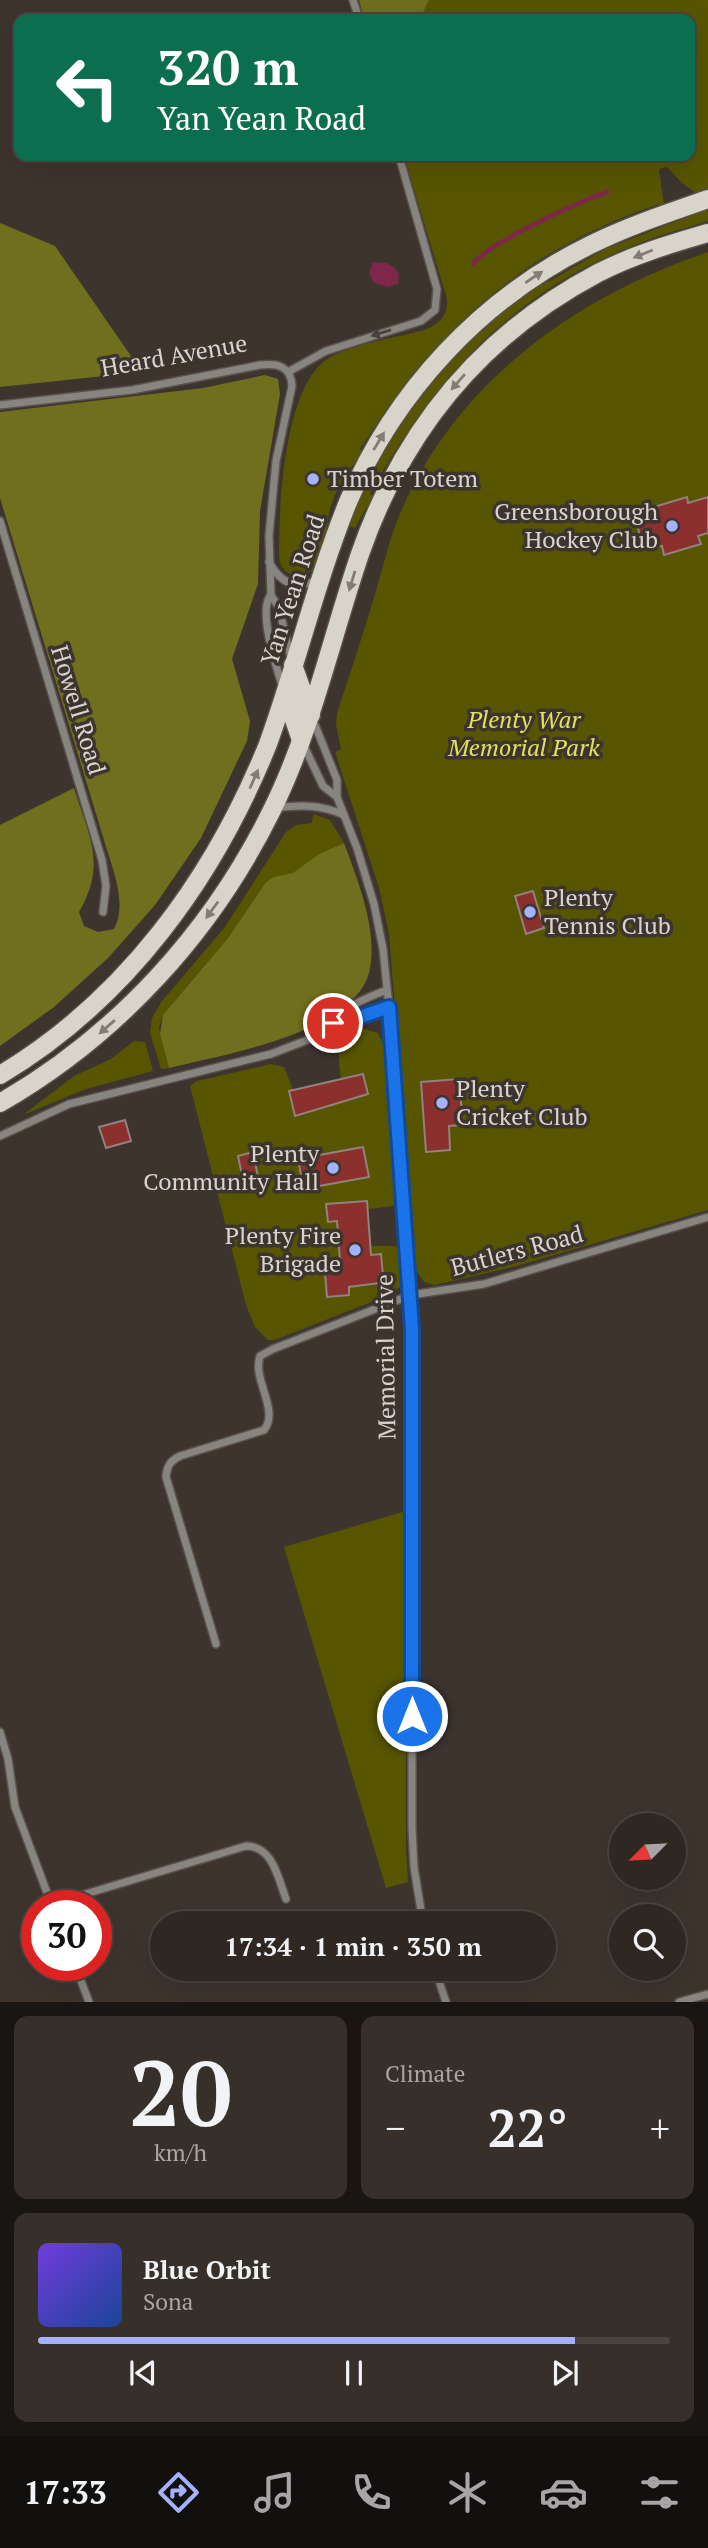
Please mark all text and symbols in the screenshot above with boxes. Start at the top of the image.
text: 320 m [157,34,299,99]
icon: left [42,42,133,133]
text: Yan Yean Road [157,97,366,139]
one-way arrow [632,248,653,259]
one-way arrow [525,270,543,284]
street label: Heard Avenue [98,326,250,384]
one-way arrow [370,329,391,339]
one-way arrow [450,373,466,391]
one-way arrow [373,432,386,451]
place label: Timber Totem [327,462,478,494]
marker: Timber Totem [305,471,321,487]
place label: Greensborough Hockey Club [494,495,658,555]
street label: Yan Yean Road [253,510,331,669]
marker: Greensborough Hockey Club [664,518,680,534]
one-way arrow [346,570,356,591]
street label: Howell Road [44,641,114,778]
park label: Plenty War Memorial Park [447,703,600,763]
one-way arrow [248,769,260,789]
place label: Plenty Tennis Club [544,881,671,941]
one-way arrow [205,901,220,919]
marker: Plenty Tennis Club [522,904,538,920]
pin [303,993,363,1053]
icon: arrive [314,1004,352,1042]
one-way arrow [98,1019,116,1035]
place label: Plenty Cricket Club [456,1072,588,1132]
marker: Plenty Cricket Club [434,1095,450,1111]
place label: Plenty Community Hall [143,1137,320,1197]
marker: Plenty Community Hall [325,1160,341,1176]
street label: Butlers Road [447,1217,586,1283]
place label: Plenty Fire Brigade [225,1219,341,1279]
marker: Plenty Fire Brigade [347,1242,363,1258]
street label: Memorial Drive [368,1274,402,1440]
position arrow [375,1679,449,1753]
north arrow [609,1813,686,1890]
map controls [609,1813,686,1981]
speed limit sign: 30 [21,1890,112,1981]
button: search [609,1904,686,1981]
text: 17:34 · 1 min · 350 m [224,1929,482,1963]
text: 20 [129,2031,232,2152]
text: Climate [385,2058,465,2089]
text: 22° [487,2093,568,2162]
text: − [385,2103,405,2153]
text: + [650,2103,670,2153]
text: km/h [154,2137,207,2168]
text: Blue Orbit [143,2252,271,2286]
text: Sona [143,2286,193,2317]
icon: previous [124,2354,162,2392]
icon: pause [335,2354,373,2392]
icon: next [546,2354,584,2392]
icon: directions [154,2468,203,2517]
icon: music [250,2468,299,2517]
icon: phone [347,2468,396,2517]
icon: climate [443,2468,492,2517]
icon: car [539,2468,588,2517]
icon: filters [635,2468,684,2517]
text: 17:33 [24,2471,107,2513]

